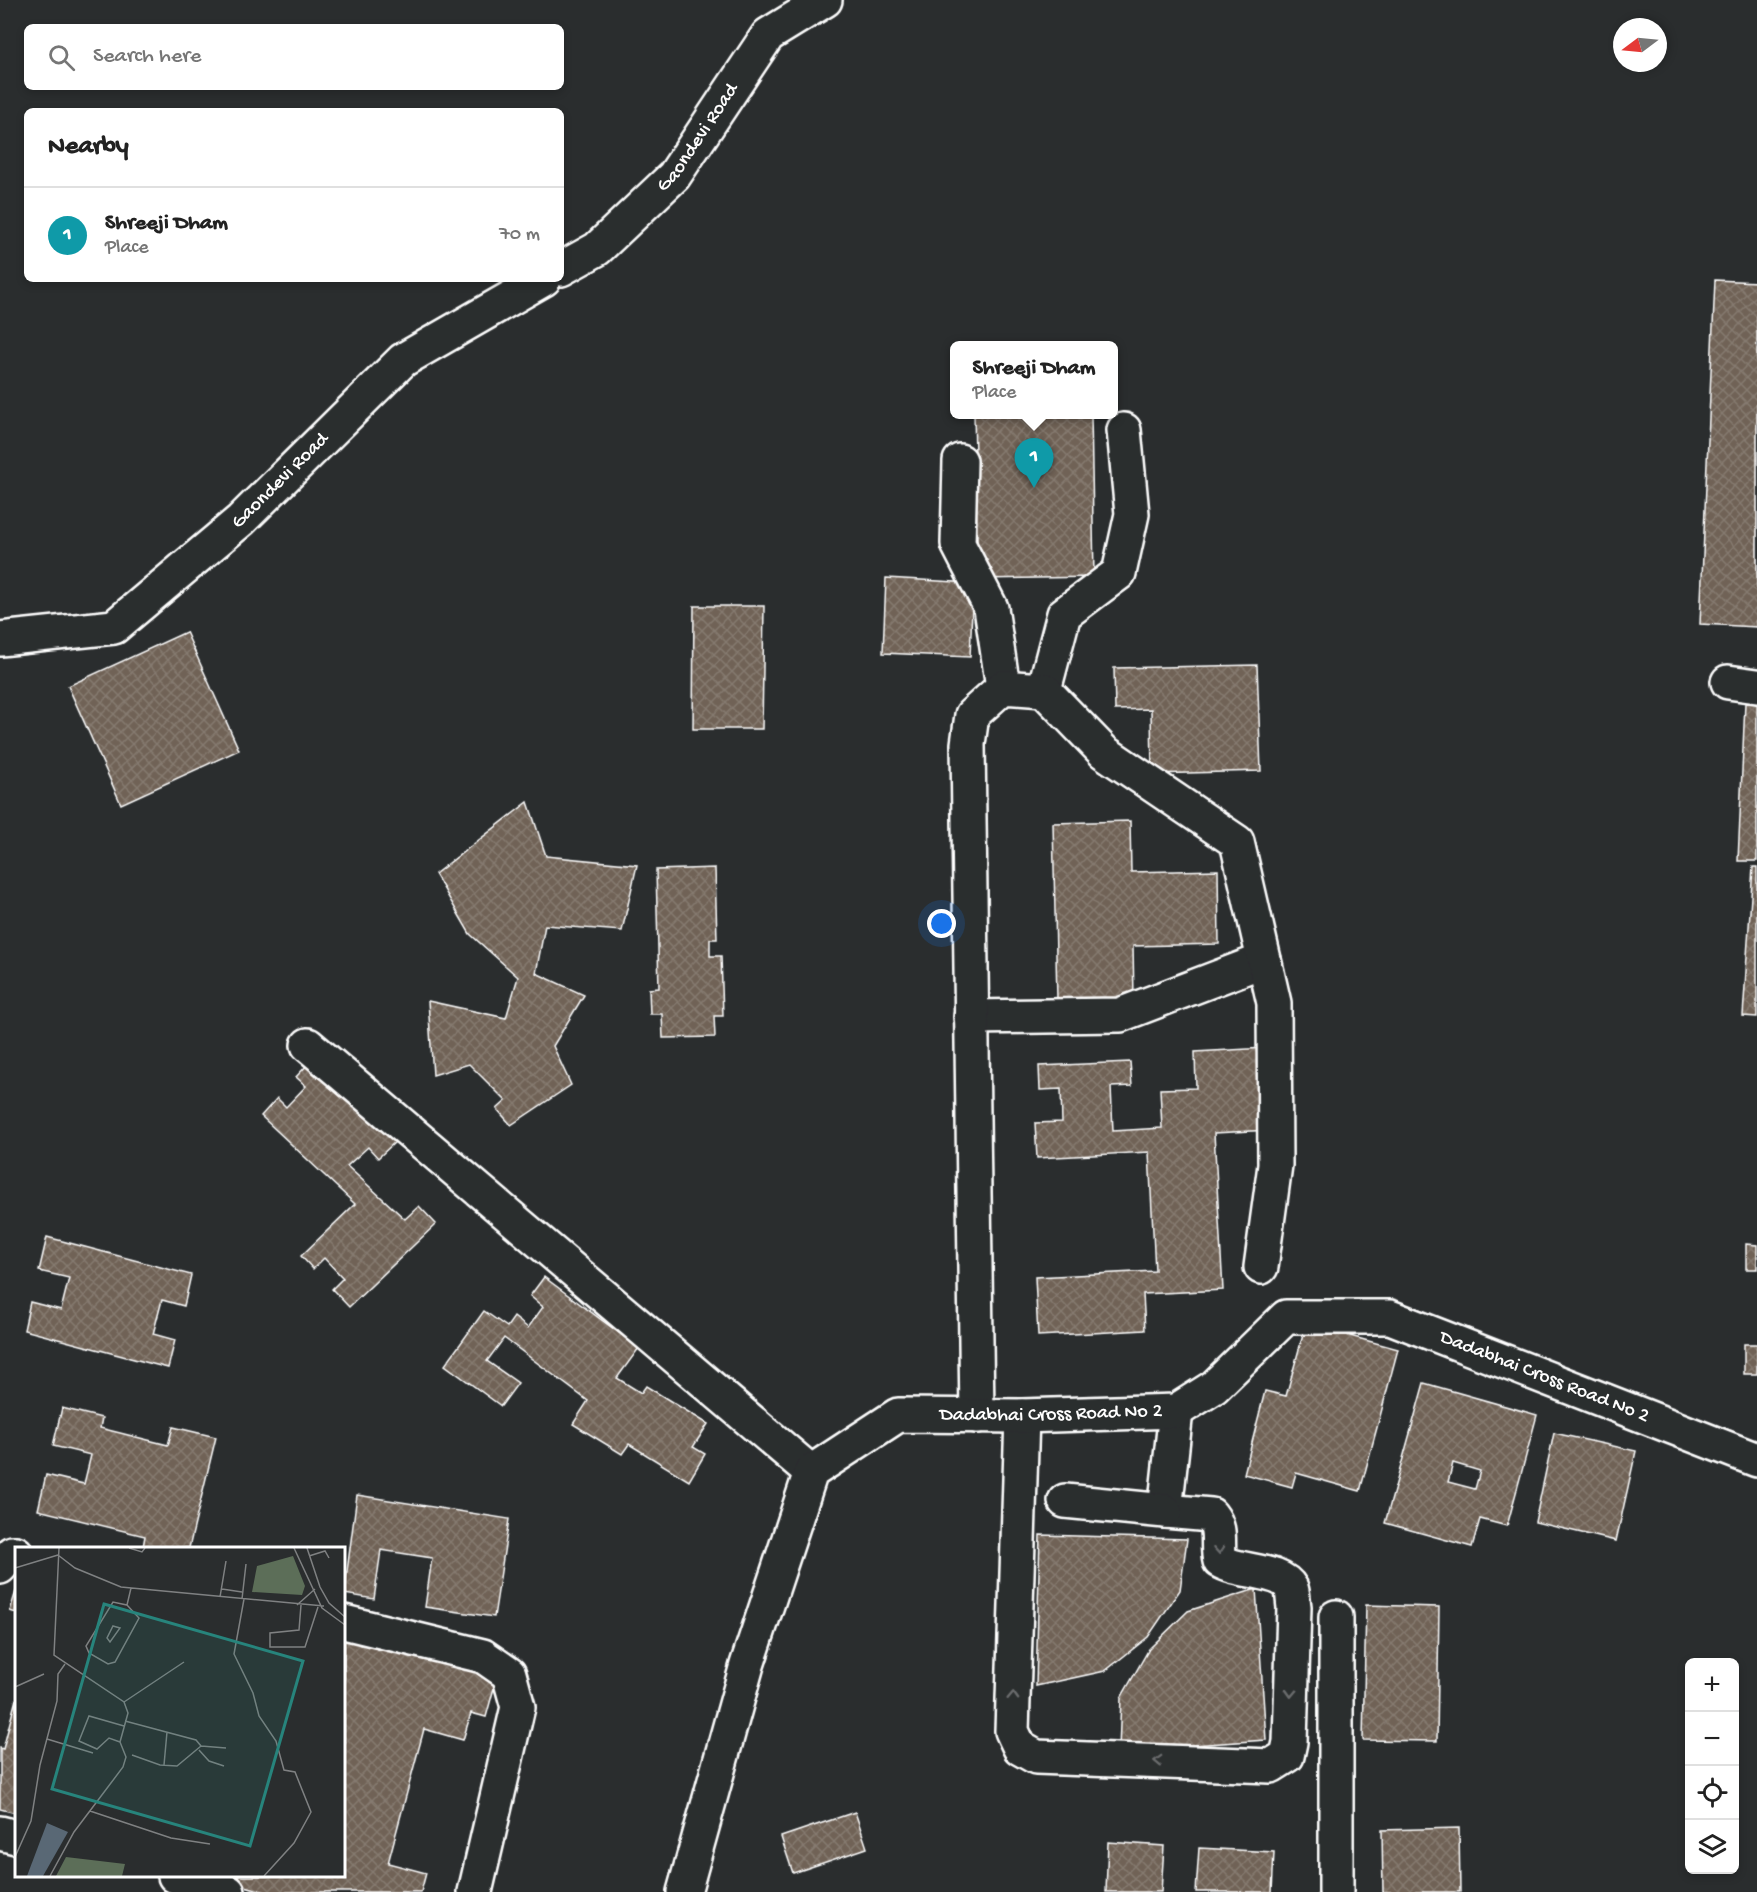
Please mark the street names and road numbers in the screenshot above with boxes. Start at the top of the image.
street label: Gaondevi Road [652,78,745,197]
street label: Gaondevi Road [227,427,335,534]
street label: Dadabhai Cross Road No 2 [1434,1325,1652,1428]
street label: Dadabhai Cross Road No 2 [938,1400,1163,1428]

